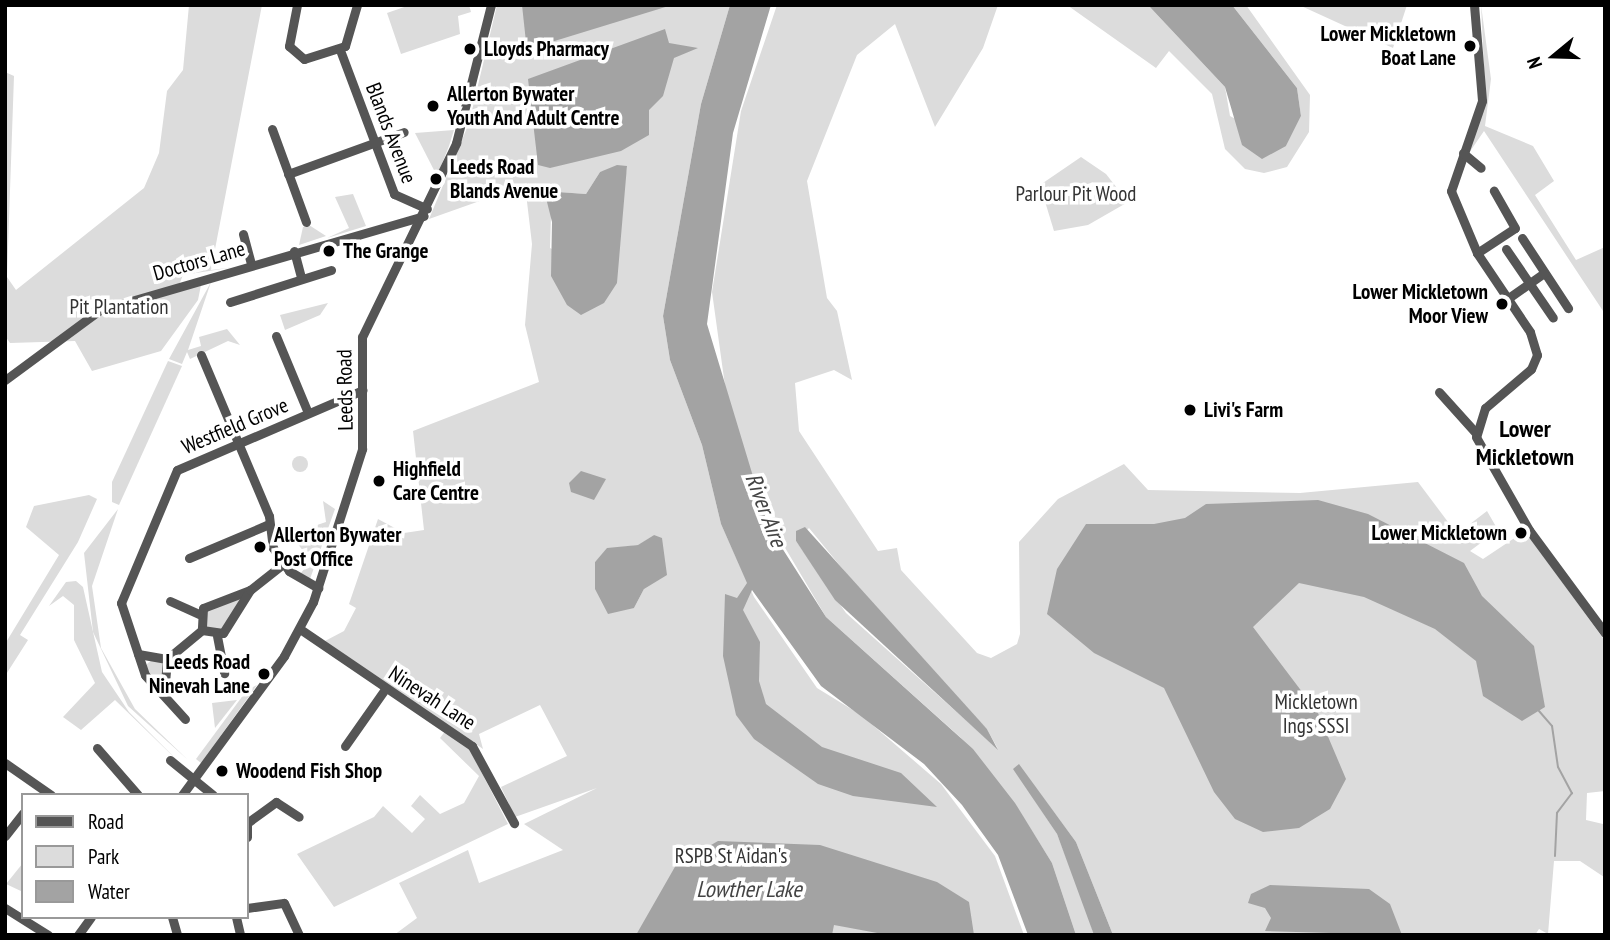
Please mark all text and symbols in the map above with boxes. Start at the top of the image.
place label: Lower Mickletown Boat Lane [1321,21,1456,71]
north arrow [1519,21,1589,91]
place label: Lloyds Pharmacy [484,36,609,62]
marker: Lower Mickletown Boat Lane [1462,38,1478,54]
marker: Lloyds Pharmacy [462,41,478,57]
text: N [1521,54,1547,72]
street label: Blands Avenue [360,79,422,187]
place label: Allerton Bywater Youth And Adult Centre [447,81,621,131]
marker: Allerton Bywater Youth And Adult Centre [425,98,441,114]
place label: Leeds Road Blands Avenue [450,154,559,204]
marker: Leeds Road Blands Avenue [428,171,444,187]
park label: Parlour Pit Wood [1015,181,1137,207]
street label: Doctors Lane [150,236,248,286]
place label: The Grange [343,238,429,264]
marker: The Grange [321,243,337,259]
place label: Lower Mickletown Moor View [1353,279,1488,329]
park label: Pit Plantation [69,294,169,320]
marker: Lower Mickletown Moor View [1494,296,1510,312]
street label: Leeds Road [332,349,358,431]
street label: Westfield Grove [178,392,292,460]
place label: Livi's Farm [1204,397,1283,423]
marker: Livi's Farm [1182,402,1198,418]
district label: Lower Mickletown [1476,415,1574,471]
place label: Highfield Care Centre [393,456,479,506]
water label: River Aire [739,469,793,551]
marker: Highfield Care Centre [371,473,387,489]
place label: Lower Mickletown [1372,520,1507,546]
place label: Allerton Bywater Post Office [274,522,401,572]
marker: Lower Mickletown [1513,525,1529,541]
marker: Allerton Bywater Post Office [252,539,268,555]
place label: Leeds Road Ninevah Lane [149,649,250,699]
street label: Ninevah Lane [384,661,480,735]
marker: Leeds Road Ninevah Lane [256,666,272,682]
park label: Mickletown Ings SSSI [1274,689,1358,739]
place label: Woodend Fish Shop [236,758,382,784]
marker: Woodend Fish Shop [214,763,230,779]
legend [21,793,248,919]
text: Road [88,808,124,835]
text: Park [88,843,119,870]
park label: RSPB St Aidan's [674,843,788,869]
water label: Lowther Lake [696,875,802,903]
text: Water [88,878,130,905]

